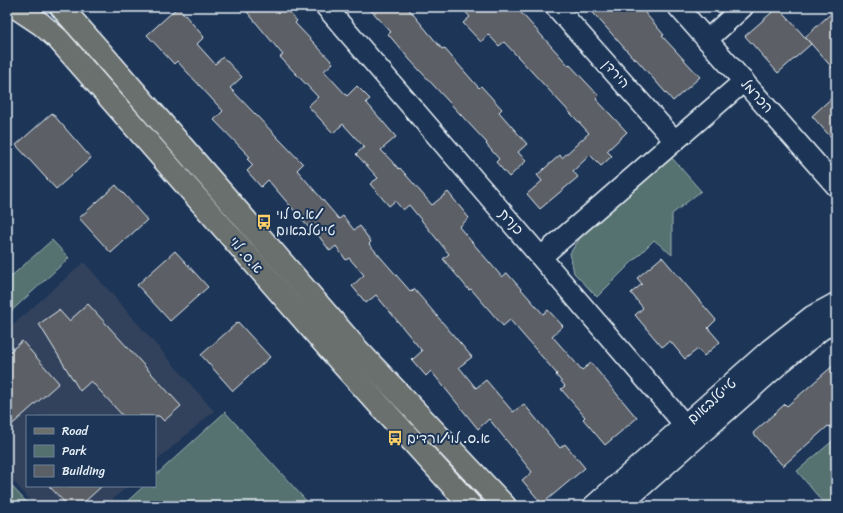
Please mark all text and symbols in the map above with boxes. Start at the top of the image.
street label: הירדן [596,54,636,94]
street label: הכרמל [734,73,780,119]
place label: א.ס לוי/ טייטלבאום [276,202,336,243]
street label: כנרת [492,203,530,241]
bus stop icon: א.ס לוי/ טייטלבאום [255,213,273,231]
street label: א.ס. לוי [222,231,270,280]
street label: טייטלבאום [681,372,743,430]
legend [26,415,156,487]
text: Road [62,420,89,442]
place label: א.ס. לוי/ורדים [407,426,490,451]
bus stop icon: א.ס. לוי/ורדים [386,429,404,447]
text: Park [62,440,87,462]
text: Building [62,460,105,482]

